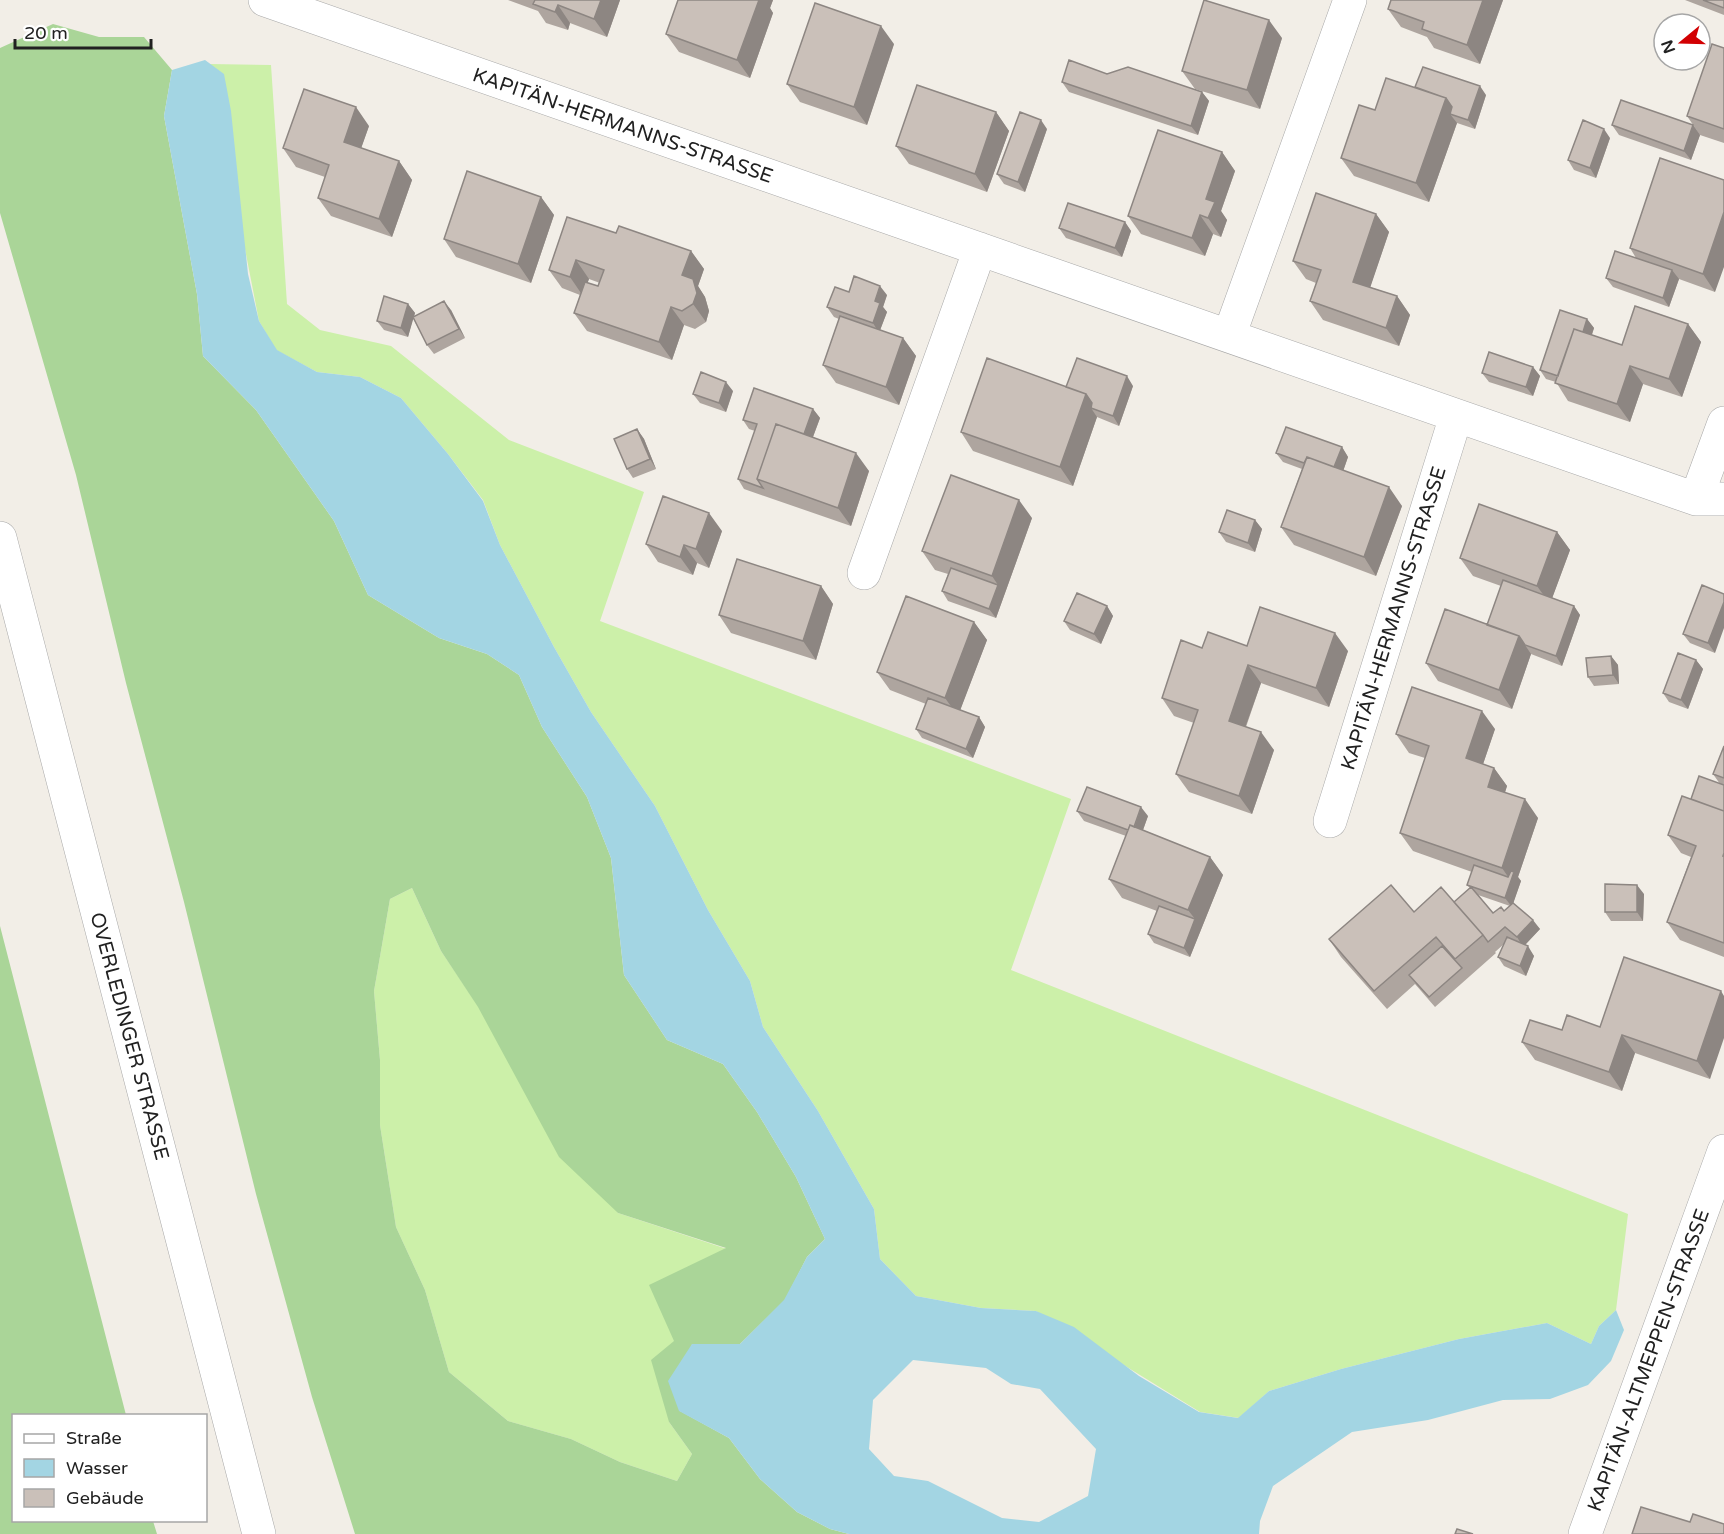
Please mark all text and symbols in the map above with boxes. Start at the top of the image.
scale bar [15,12,152,50]
north arrow [1652,12,1712,72]
text: 20 m [24,22,68,44]
text: N [1657,37,1680,56]
street label: KAPITÄN-HERMANNS-STRASSE [469,63,776,189]
street label: KAPITÄN-HERMANNS-STRASSE [1336,464,1452,773]
street label: OVERLEDINGER STRASSE [84,910,174,1163]
street label: KAPITÄN-ALTMEPPEN-STRASSE [1583,1206,1715,1515]
legend [12,1414,207,1522]
text: Straße [66,1427,122,1449]
text: Wasser [66,1457,128,1479]
text: Gebäude [66,1487,144,1509]

